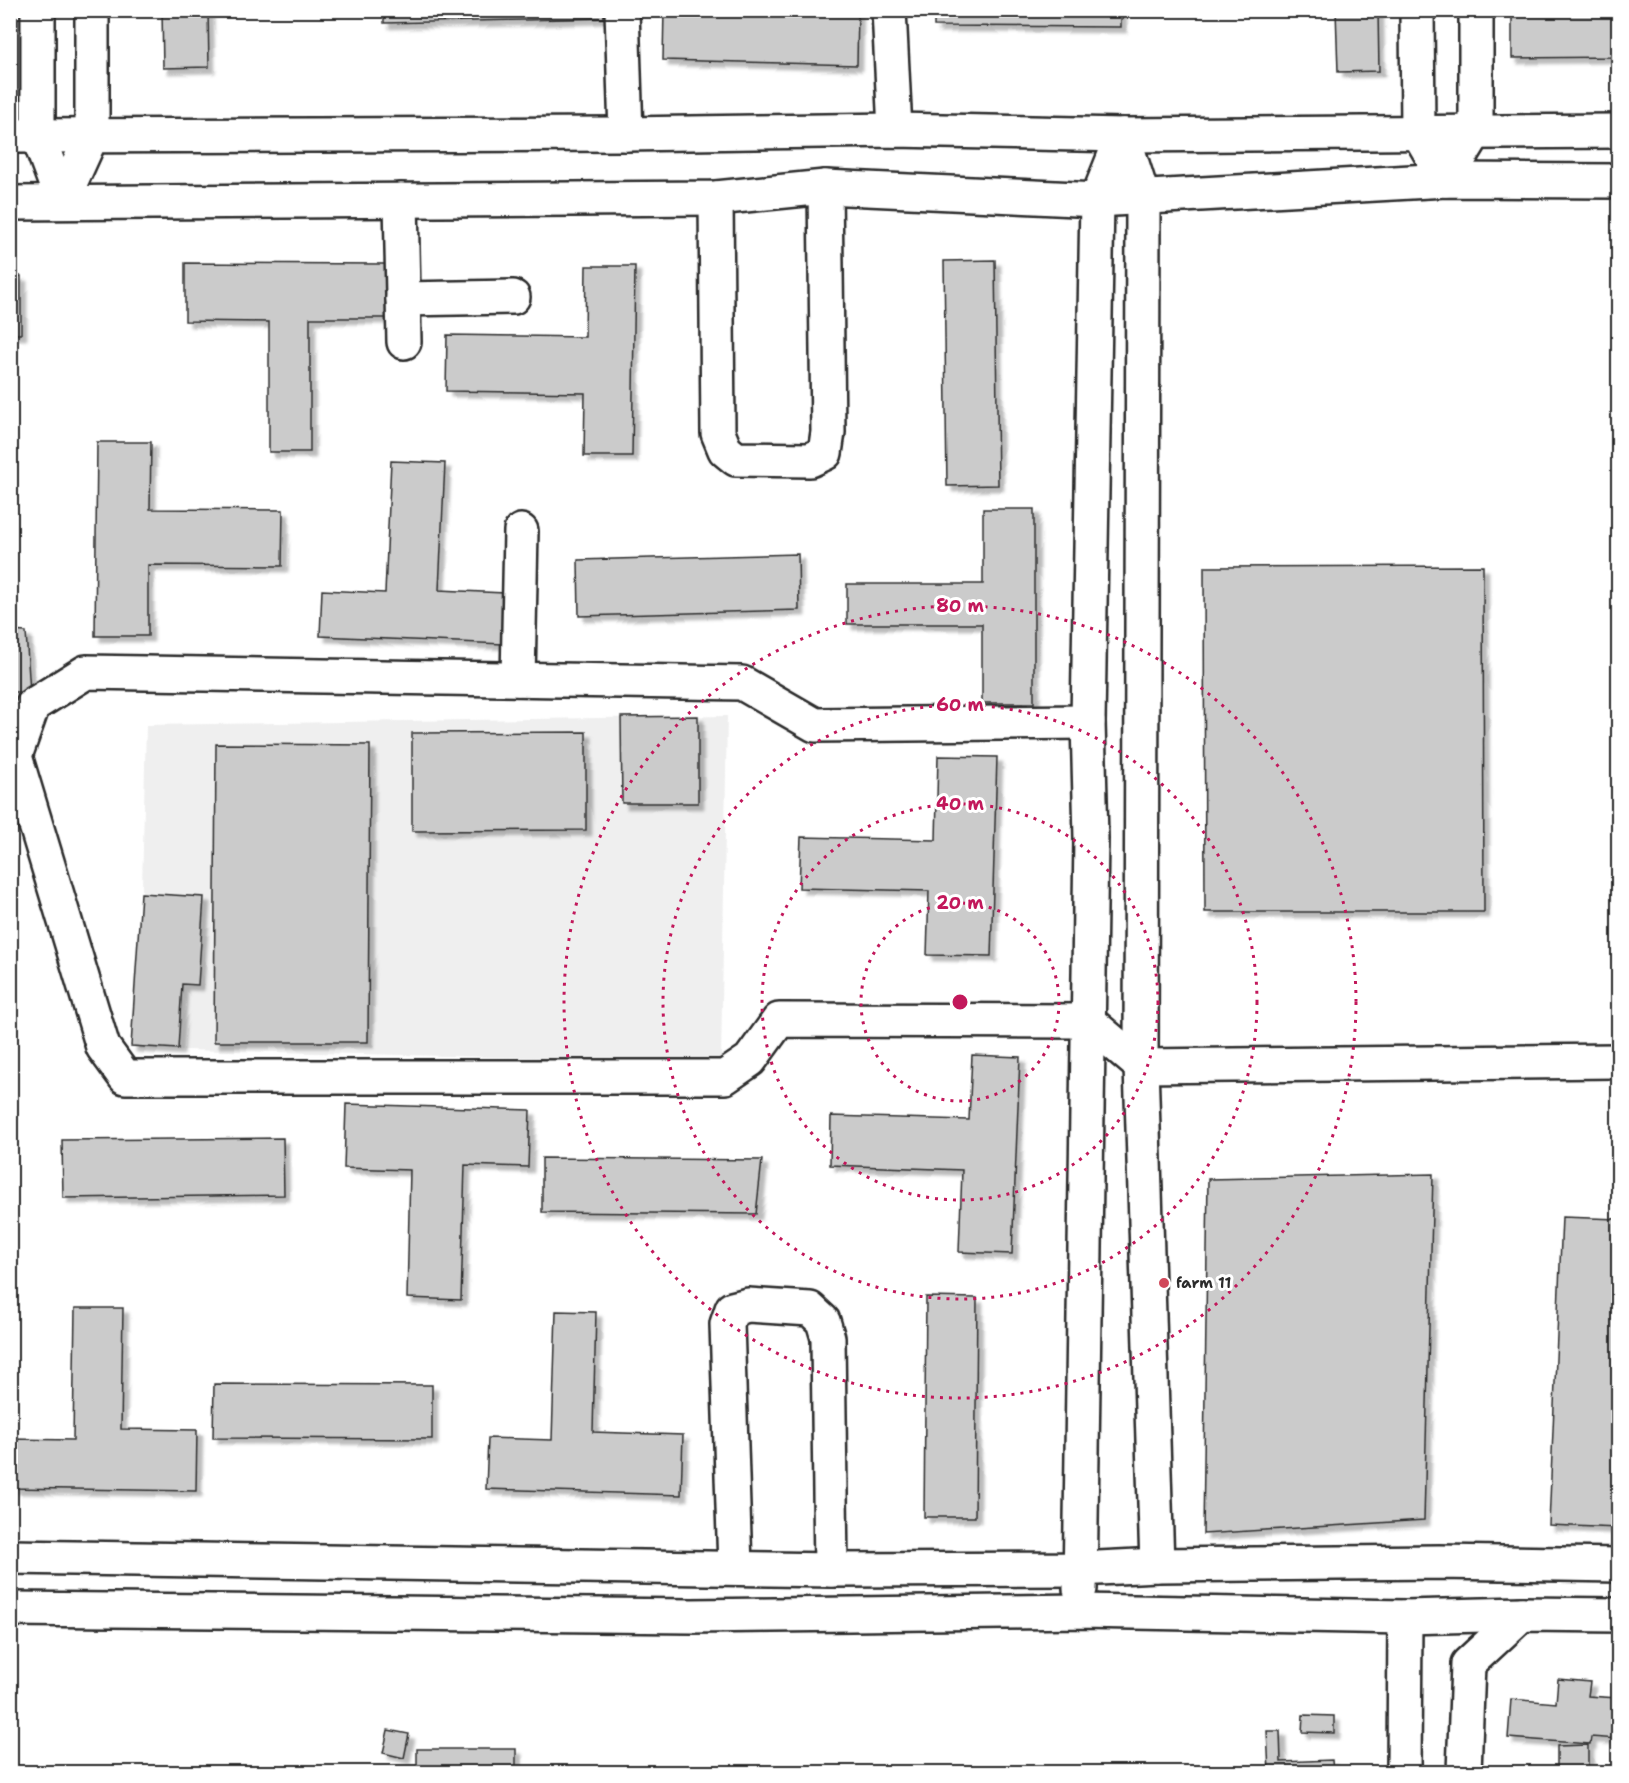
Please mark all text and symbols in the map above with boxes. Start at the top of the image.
text: 80 m [936,594,984,618]
text: 60 m [936,693,984,717]
text: 40 m [936,792,984,816]
text: 20 m [936,891,984,915]
centre of rings [950,992,970,1012]
place label: farm 11 [1176,1273,1232,1293]
marker: farm 11 [1157,1276,1171,1290]

